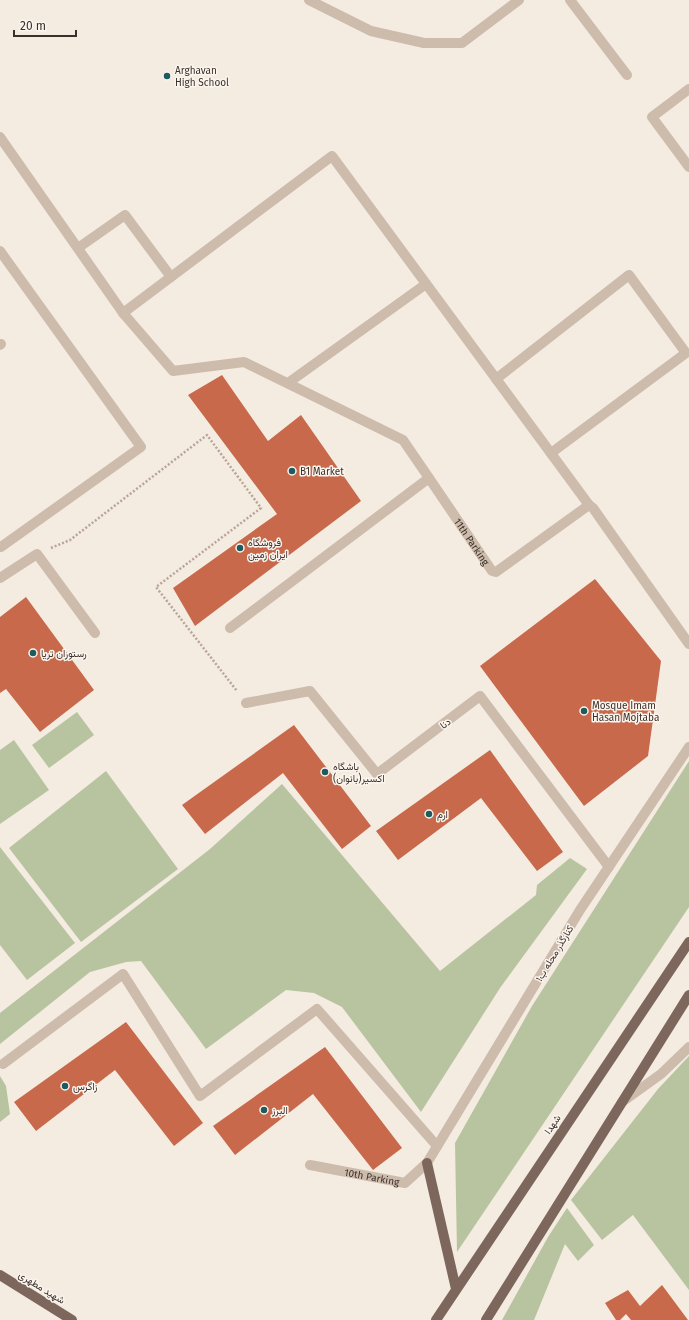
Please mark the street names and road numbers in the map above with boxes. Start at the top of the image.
street label: 11th Parking [451,516,492,569]
street label: دنا [438,716,453,732]
street label: کنارگذر محله ب۱ [533,923,577,984]
street label: شهدا [542,1113,564,1136]
street label: 10th Parking [343,1167,401,1189]
street label: شهید مطهری [16,1269,67,1307]

